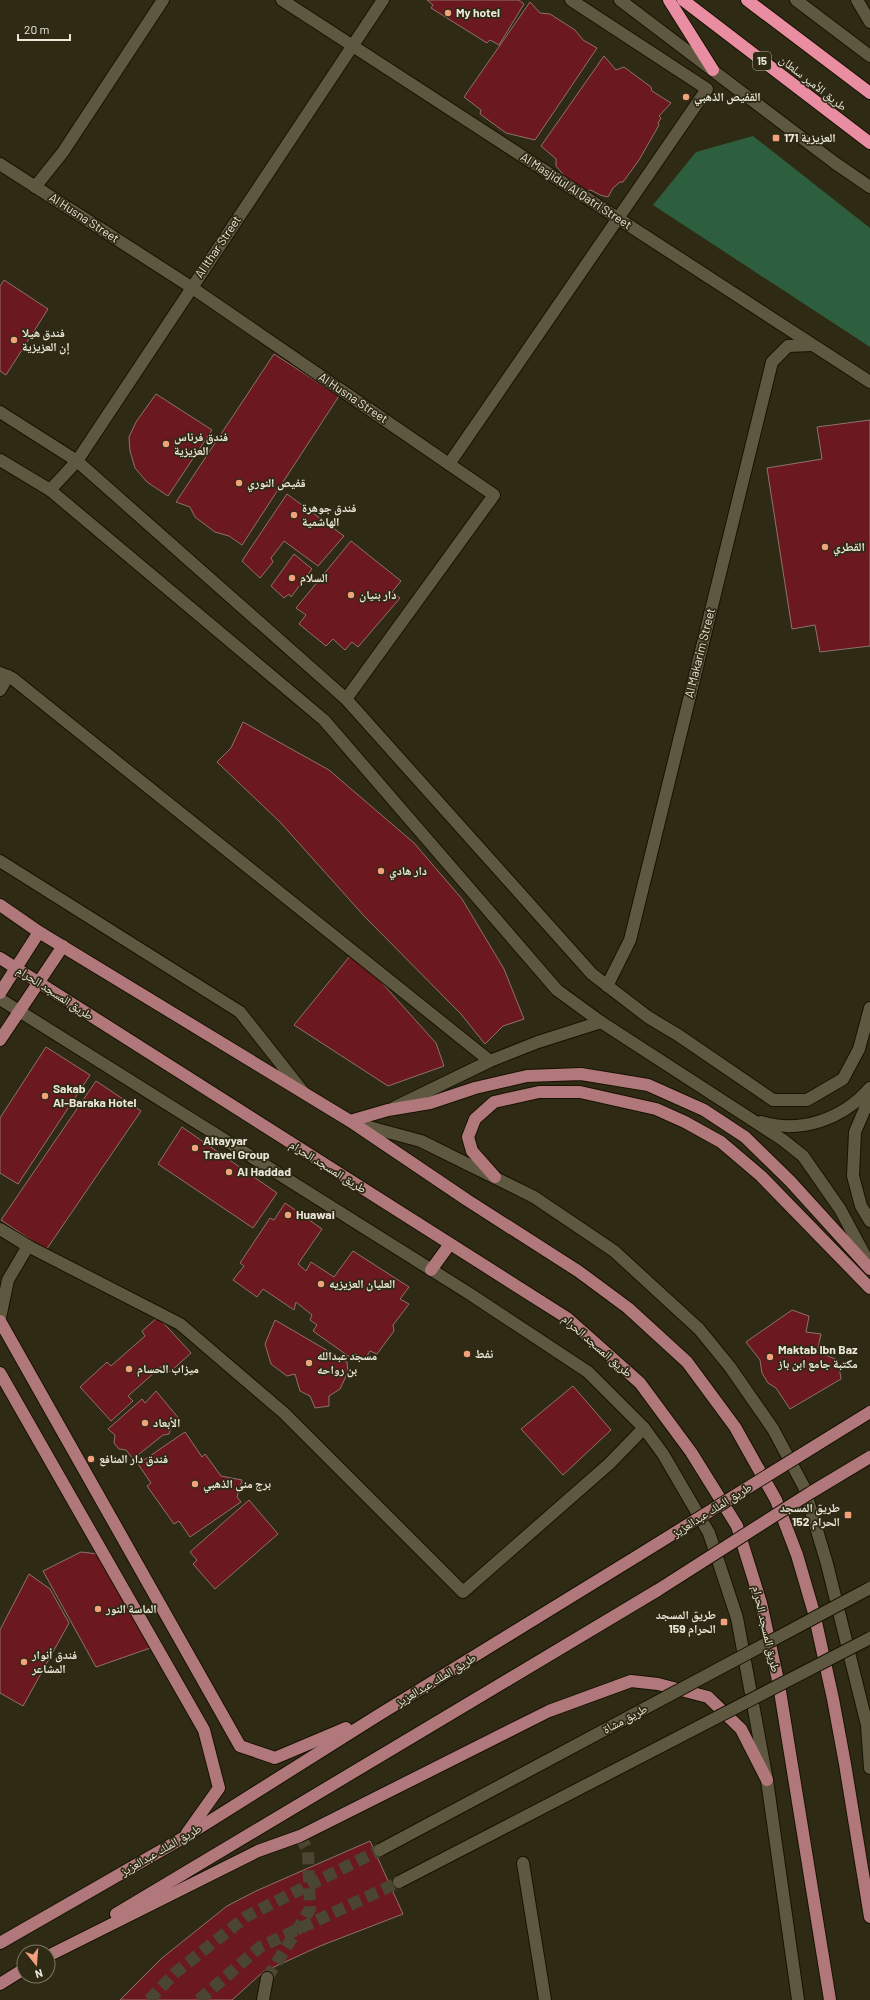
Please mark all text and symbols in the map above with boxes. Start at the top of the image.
place label: My hotel [456,5,500,19]
marker: My hotel [443,8,453,18]
scale bar [18,16,70,42]
text: 20 m [24,22,50,36]
road number: 15 [753,52,771,70]
street label: طريق الأمير سلطان [776,52,850,114]
place label: القفيص الذهبي [694,89,761,107]
marker: القفيص الذهبي [681,92,691,102]
place label: العزيزية 171 [784,130,836,145]
marker: العزيزية 171 [771,133,781,143]
street label: Al Masjidul Al Qatri Street [518,149,635,231]
street label: Al Husna Street [47,189,122,245]
street label: Al Ithar Street [191,213,243,280]
place label: فندق هيلا إن العزيزية [22,325,70,355]
marker: فندق هيلا إن العزيزية [9,335,19,345]
street label: Al Husna Street [316,369,391,425]
place label: فندق فرناس العزيزية [174,429,228,458]
marker: فندق فرناس العزيزية [161,439,171,449]
place label: قفيص النوري [247,475,306,493]
marker: قفيص النوري [234,478,244,488]
place label: فندق جوهرة الهاشمية [302,500,356,529]
marker: فندق جوهرة الهاشمية [289,510,299,520]
place label: القطري [833,539,865,557]
marker: القطري [820,542,830,552]
place label: السلام [300,570,328,586]
marker: السلام [287,573,297,583]
place label: دار بنيان [359,587,396,603]
marker: دار بنيان [346,590,356,600]
street label: Al Makarim Street [681,607,717,699]
place label: دار هادي [389,863,427,881]
marker: دار هادي [376,866,386,876]
street label: طريق المسجد الحرام [14,962,96,1024]
place label: Sakab Al-Baraka Hotel [53,1081,136,1109]
marker: Sakab Al-Baraka Hotel [40,1091,50,1101]
place label: Altayyar Travel Group [203,1133,270,1161]
street label: طريق المسجد الحرام [286,1137,370,1197]
marker: Altayyar Travel Group [190,1143,200,1153]
place label: Al Haddad [237,1164,291,1178]
marker: Al Haddad [224,1167,234,1177]
place label: Huawai [296,1207,335,1221]
marker: Huawai [283,1210,293,1220]
place label: العليان العزيزيه [329,1276,395,1292]
marker: العليان العزيزيه [316,1279,326,1289]
street label: طريق المسجد الحرام [558,1311,636,1381]
place label: Maktab Ibn Baz مكتبة جامع ابن باز [777,1342,858,1372]
place label: نفط [475,1346,493,1360]
place label: مسجد عبدالله بن رواحه [317,1348,378,1378]
marker: نفط [462,1349,472,1359]
marker: Maktab Ibn Baz مكتبة جامع ابن باز [765,1352,775,1362]
marker: مسجد عبدالله بن رواحه [304,1358,314,1368]
place label: ميزاب الحسام [137,1361,199,1377]
marker: ميزاب الحسام [124,1364,134,1374]
place label: الأبعاد [153,1415,180,1430]
marker: الأبعاد [140,1418,150,1428]
place label: فندق دار المنافع [99,1451,168,1467]
marker: فندق دار المنافع [86,1454,96,1464]
place label: برج منى الذهبي [203,1476,271,1494]
marker: برج منى الذهبي [190,1479,200,1489]
street label: طريق الملك عبدالعزيز [668,1479,755,1541]
place label: طريق المسجد الحرام 152 [780,1500,840,1530]
marker: طريق المسجد الحرام 152 [843,1510,853,1520]
street label: طريق المسجد الحرام [748,1584,784,1674]
place label: الماسة النور [105,1601,157,1616]
marker: الماسة النور [93,1604,103,1614]
place label: طريق المسجد الحرام 159 [656,1607,716,1637]
marker: طريق المسجد الحرام 159 [719,1617,729,1627]
place label: فندق أنوار المشاعر [31,1647,77,1676]
street label: طريق الملك عبدالعزيز [392,1650,479,1710]
marker: فندق أنوار المشاعر [19,1657,29,1667]
street label: طريق مشاة [600,1701,650,1737]
street label: طريق الملك عبدالعزيز [117,1820,204,1880]
north arrow [16,1944,56,1984]
text: N [34,1967,44,1981]

